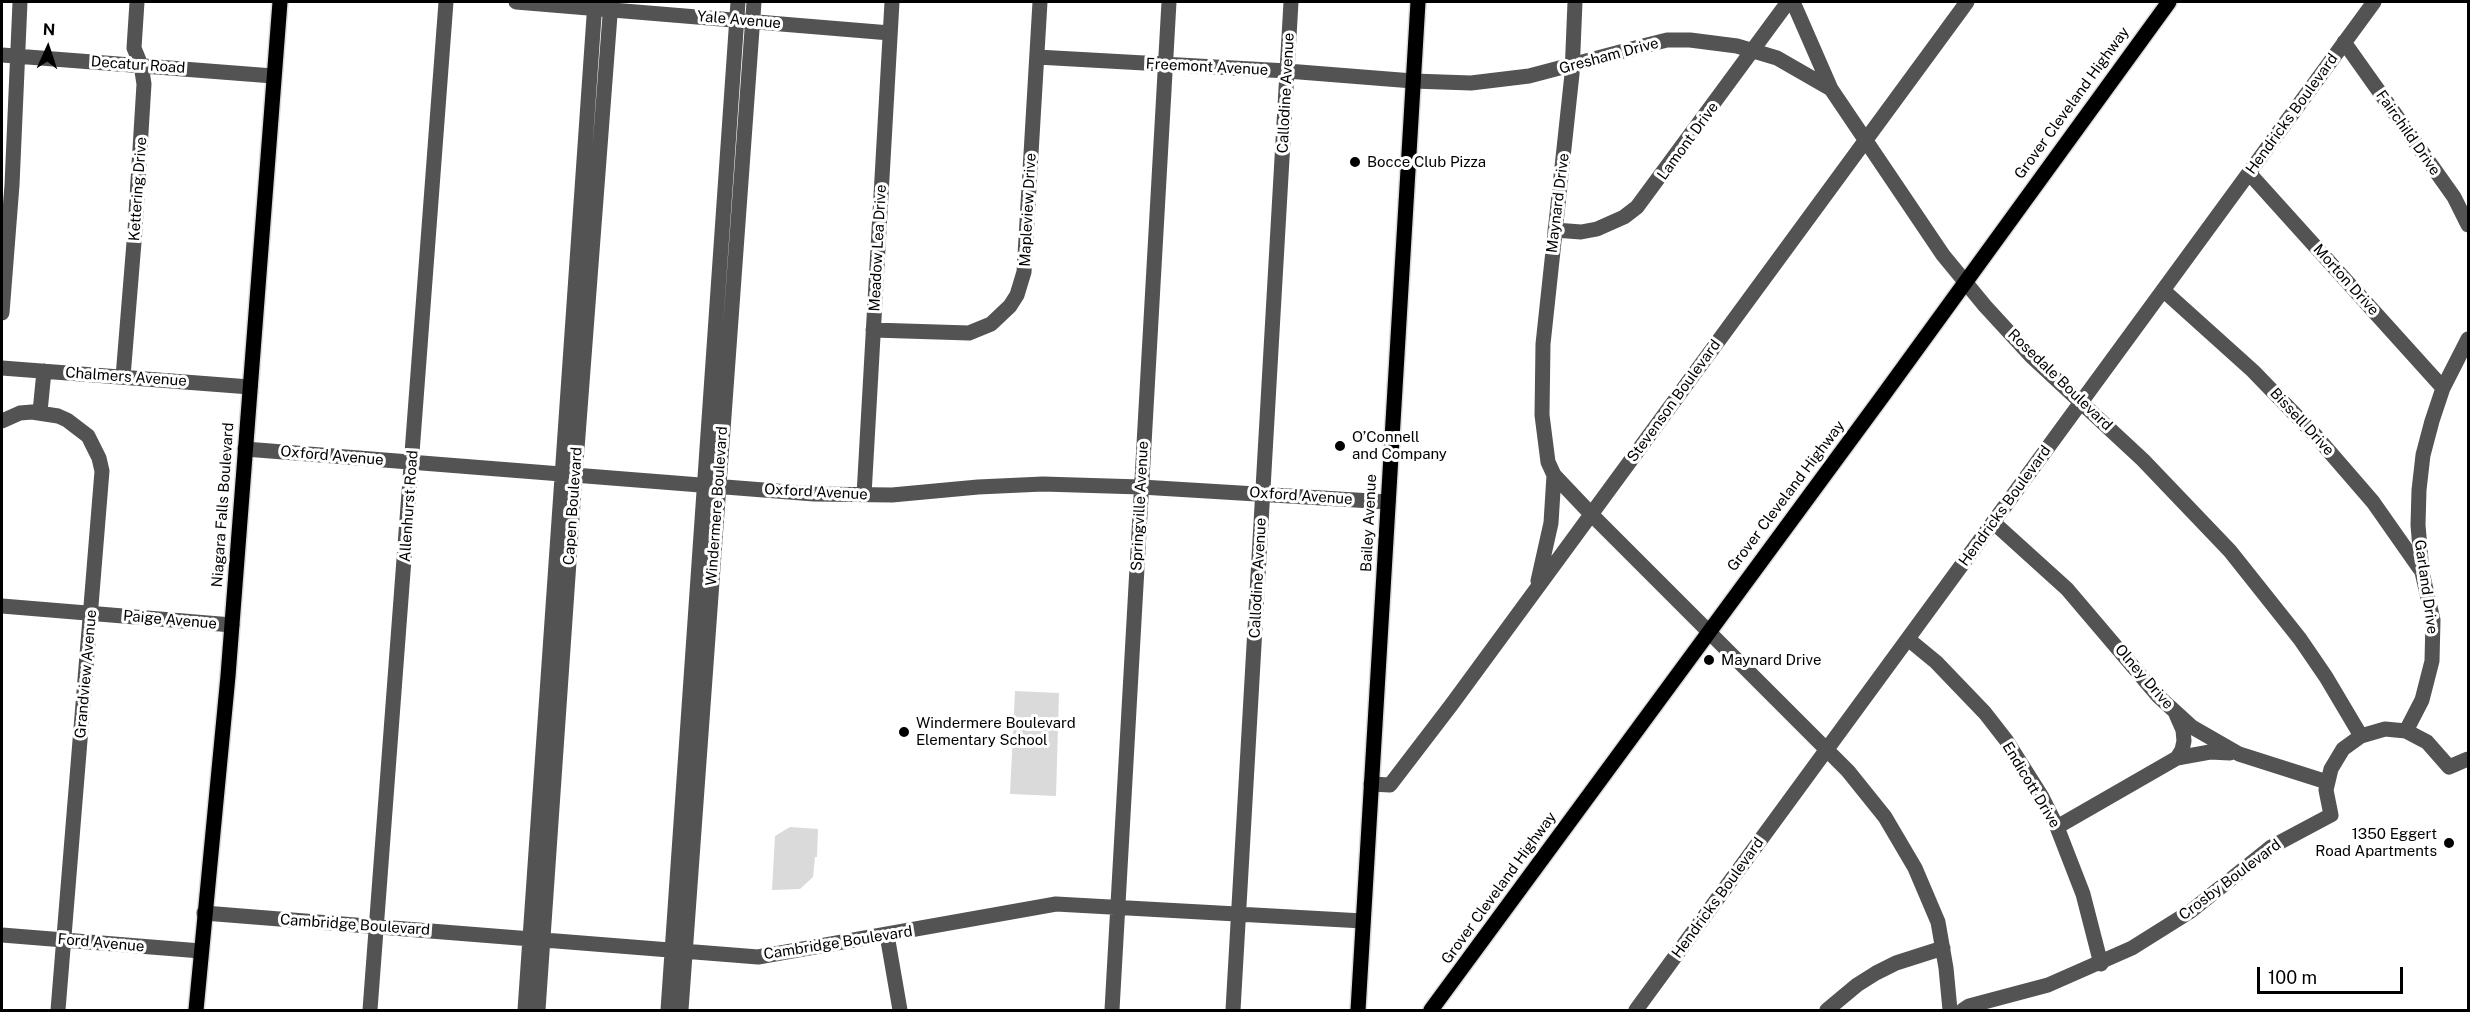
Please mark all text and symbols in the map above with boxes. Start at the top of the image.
street label: Yale Avenue [696,7,782,33]
north arrow [18,18,78,78]
text: N [42,20,56,39]
street label: Grover Cleveland Highway [2011,23,2133,183]
street label: Callodine Avenue [1274,32,1298,154]
street label: Gresham Drive [1557,34,1661,78]
street label: Hendricks Boulevard [2242,50,2342,178]
street label: Decatur Road [90,53,186,77]
street label: Freemont Avenue [1145,55,1269,79]
street label: Fairchild Drive [2372,87,2444,179]
street label: Lamont Drive [1654,99,1722,183]
street label: Kettering Drive [125,136,151,242]
street label: Maynard Drive [1543,152,1573,254]
street label: Mapleview Drive [1016,153,1040,267]
place label: Bocce Club Pizza [1367,153,1486,171]
marker: Bocce Club Pizza [1348,155,1362,169]
street label: Meadow Lea Drive [866,184,890,312]
street label: Morton Drive [2309,241,2383,319]
street label: Rosedale Boulevard [2004,326,2116,434]
street label: Stevenson Boulevard [1624,336,1724,466]
street label: Chalmers Avenue [65,364,187,390]
street label: Bissell Drive [2266,384,2338,460]
street label: Grover Cleveland Highway [1724,417,1848,575]
street label: Niagara Falls Boulevard [208,422,238,588]
street label: Windermere Boulevard [702,426,732,586]
place label: O’Connell and Company [1352,428,1447,463]
marker: O’Connell and Company [1333,439,1347,453]
street label: Springville Avenue [1128,441,1152,571]
street label: Hendricks Boulevard [1955,442,2055,570]
street label: Oxford Avenue [280,443,384,469]
street label: Capen Boulevard [560,446,586,566]
street label: Allenhurst Road [396,450,422,562]
street label: Bailey Avenue [1357,474,1381,572]
street label: Oxford Avenue [764,480,868,504]
street label: Oxford Avenue [1249,483,1353,509]
street label: Callodine Avenue [1246,517,1270,639]
street label: Garland Drive [2410,539,2442,635]
street label: Paige Avenue [122,607,218,633]
street label: Grandview Avenue [71,609,101,739]
street label: Olney Drive [2111,641,2177,713]
place label: Maynard Drive [1721,651,1821,669]
marker: Maynard Drive [1702,653,1716,667]
place label: Windermere Boulevard Elementary School [916,714,1076,749]
marker: Windermere Boulevard Elementary School [897,725,911,739]
street label: Endicott Drive [1998,739,2064,831]
street label: Grover Cleveland Highway [1438,808,1560,968]
place label: 1350 Eggert Road Apartments [2315,825,2437,860]
street label: Hendricks Boulevard [1668,834,1768,962]
street label: Crosby Boulevard [2176,836,2284,924]
marker: 1350 Eggert Road Apartments [2442,836,2456,850]
street label: Cambridge Boulevard [279,911,431,939]
street label: Cambridge Boulevard [762,922,914,964]
street label: Ford Avenue [57,930,145,956]
scale bar [2260,955,2406,993]
text: 100 m [2268,967,2317,988]

